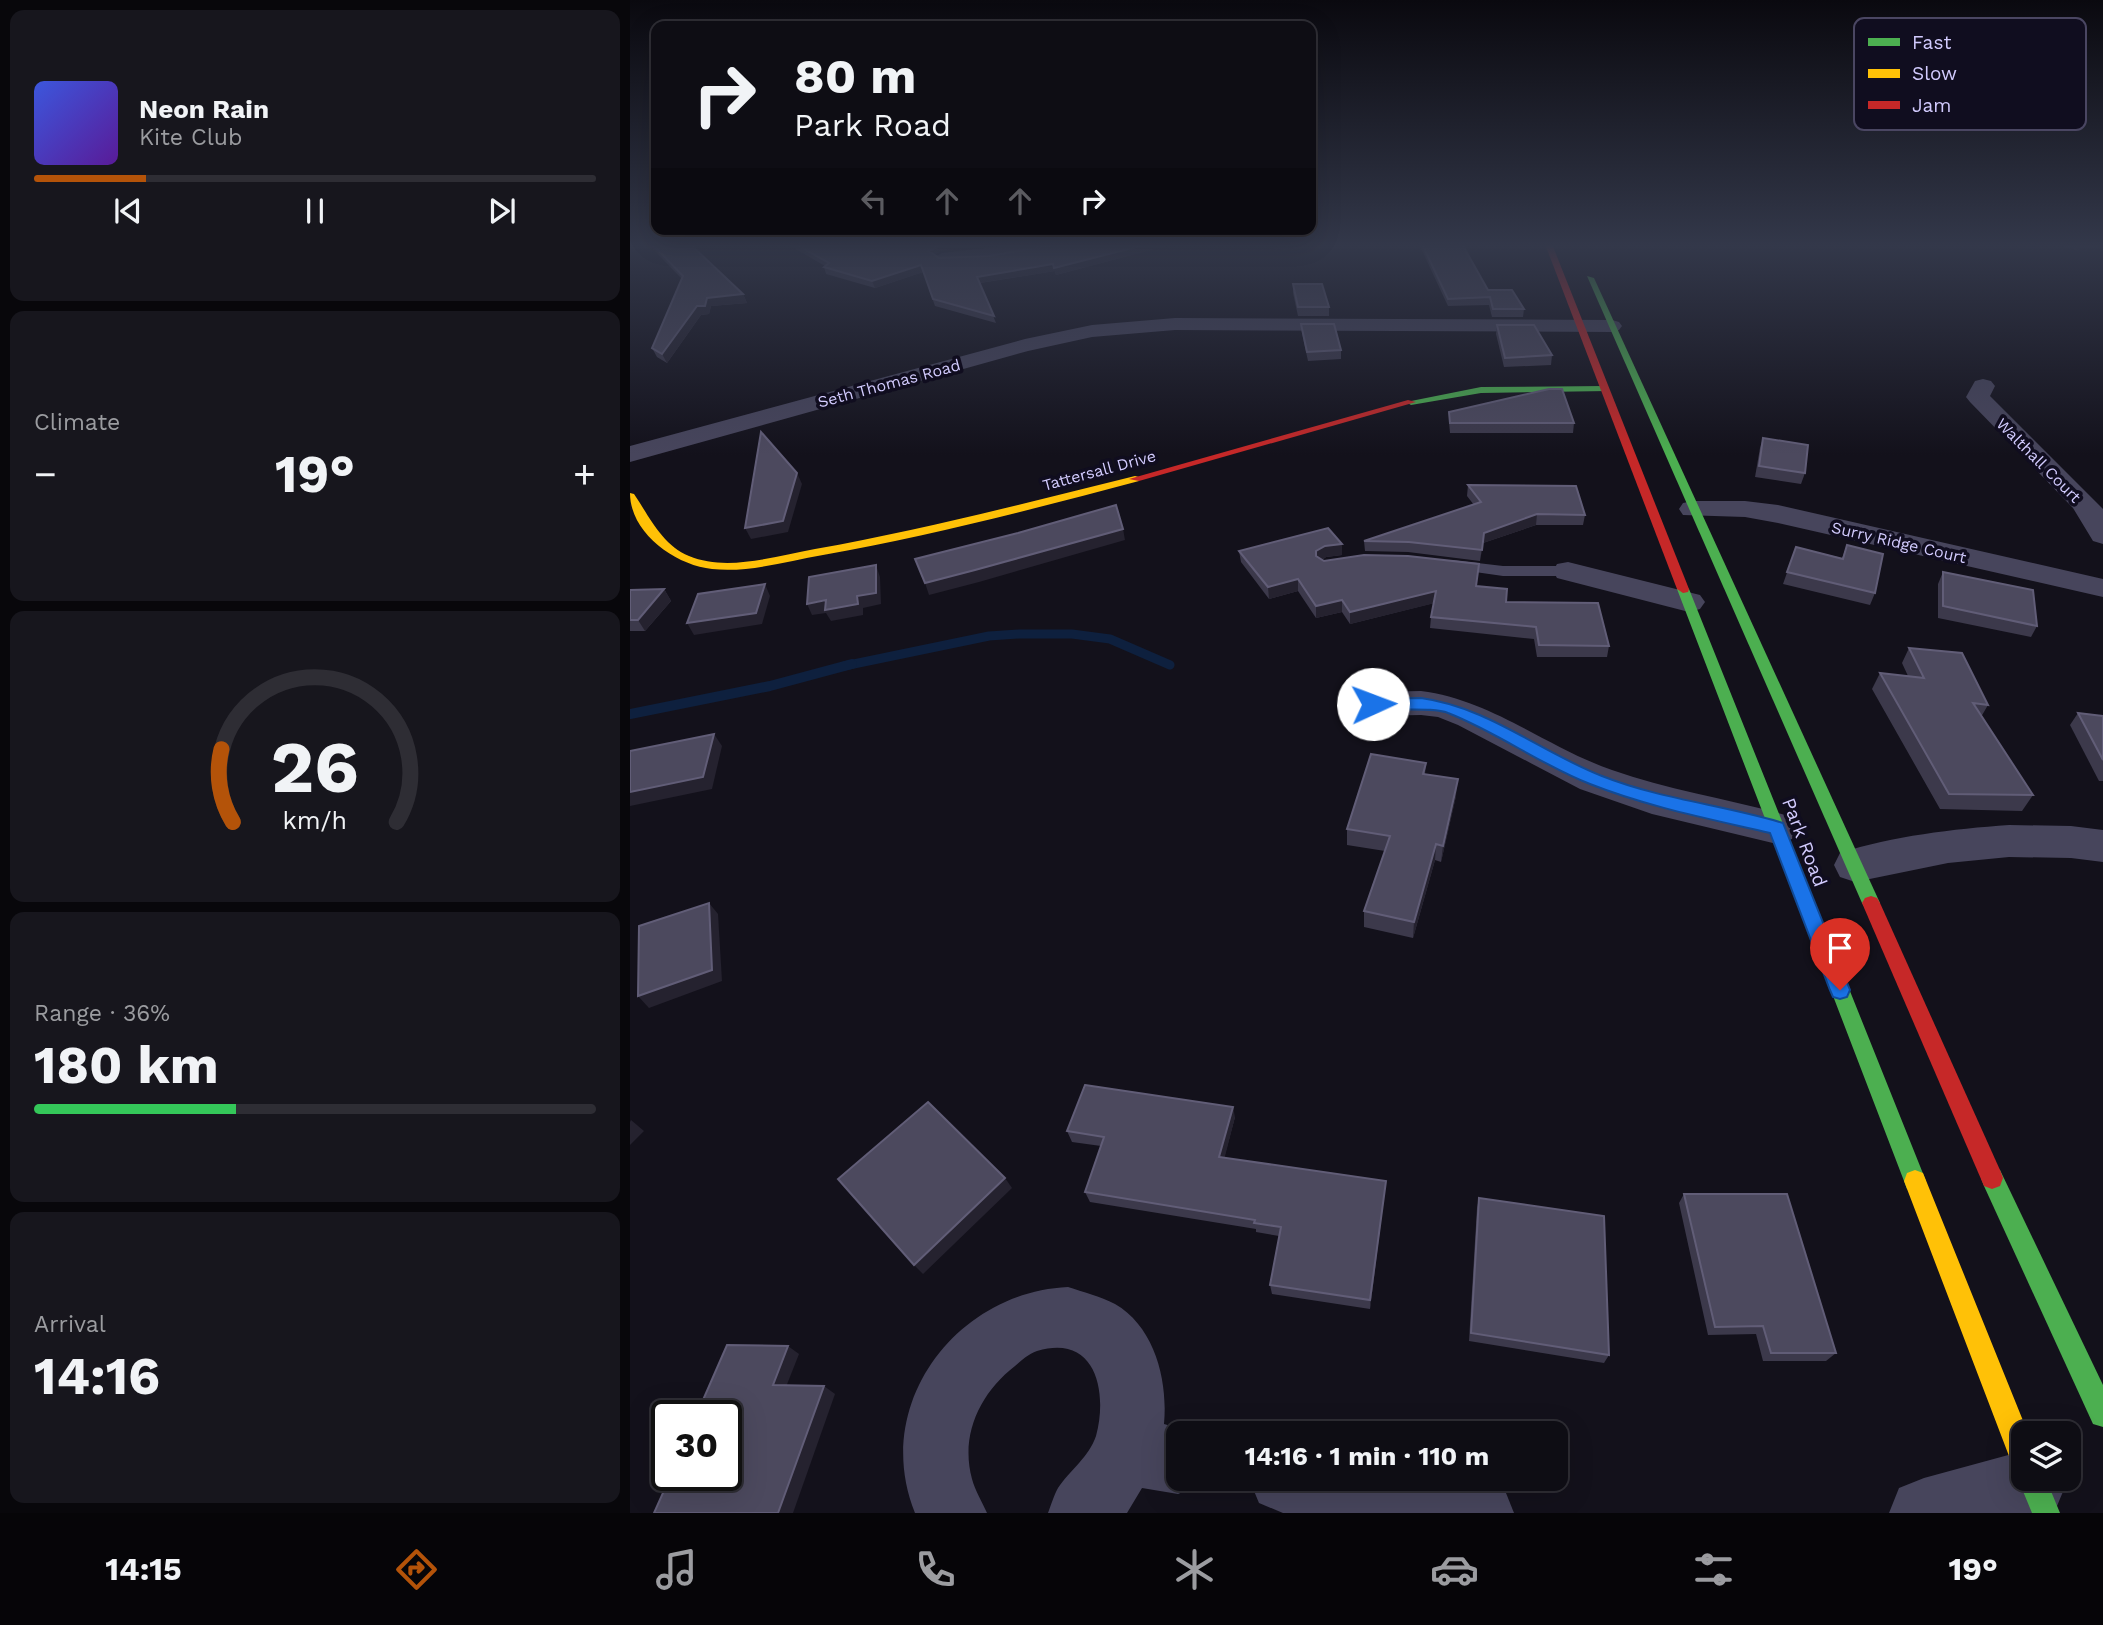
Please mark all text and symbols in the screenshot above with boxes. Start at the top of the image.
legend [1854,18,2086,130]
text: Fast [1912,31,1951,54]
text: 80 m [794,47,916,105]
icon: right [679,49,770,140]
text: Slow [1912,62,1957,85]
text: Neon Rain [139,94,269,124]
text: Jam [1912,94,1951,117]
text: Park Road [794,106,951,144]
text: Kite Club [139,124,242,151]
icon: left [855,182,893,220]
icon: ahead [928,182,966,220]
icon: ahead [1001,182,1039,220]
icon: right [1074,182,1112,220]
icon: previous [109,192,147,230]
icon: pause [296,192,334,230]
icon: next [483,192,521,230]
street label: Seth Thomas Road [816,355,963,412]
text: Climate [34,409,120,436]
street label: Walthall Court [1992,414,2085,507]
text: 19° [275,444,355,505]
street label: Tattersall Drive [1040,446,1158,495]
text: − [34,452,57,496]
text: + [573,452,596,496]
street label: Surry Ridge Court [1830,518,1968,567]
position arrow [1336,667,1410,741]
text: 26 [271,725,359,811]
street label: Park Road [1777,795,1832,890]
text: km/h [283,806,347,835]
pin [1810,918,1870,990]
icon: arrive [1821,929,1859,967]
text: Range · 36% [34,1000,170,1027]
text: 180 km [34,1035,219,1096]
text: Arrival [34,1311,106,1338]
text: 14:16 [34,1346,160,1407]
speed limit sign: 30 [651,1400,742,1491]
map controls [2011,1421,2081,1491]
button: layers [2011,1421,2081,1491]
text: 14:16 · 1 min · 110 m [1245,1441,1489,1471]
icon: directions [392,1545,441,1594]
icon: music [652,1545,701,1594]
icon: phone [911,1545,960,1594]
icon: climate [1170,1545,1219,1594]
icon: car [1430,1545,1479,1594]
icon: filters [1689,1545,1738,1594]
text: 14:15 [105,1550,182,1588]
text: 19° [1948,1550,1998,1588]

